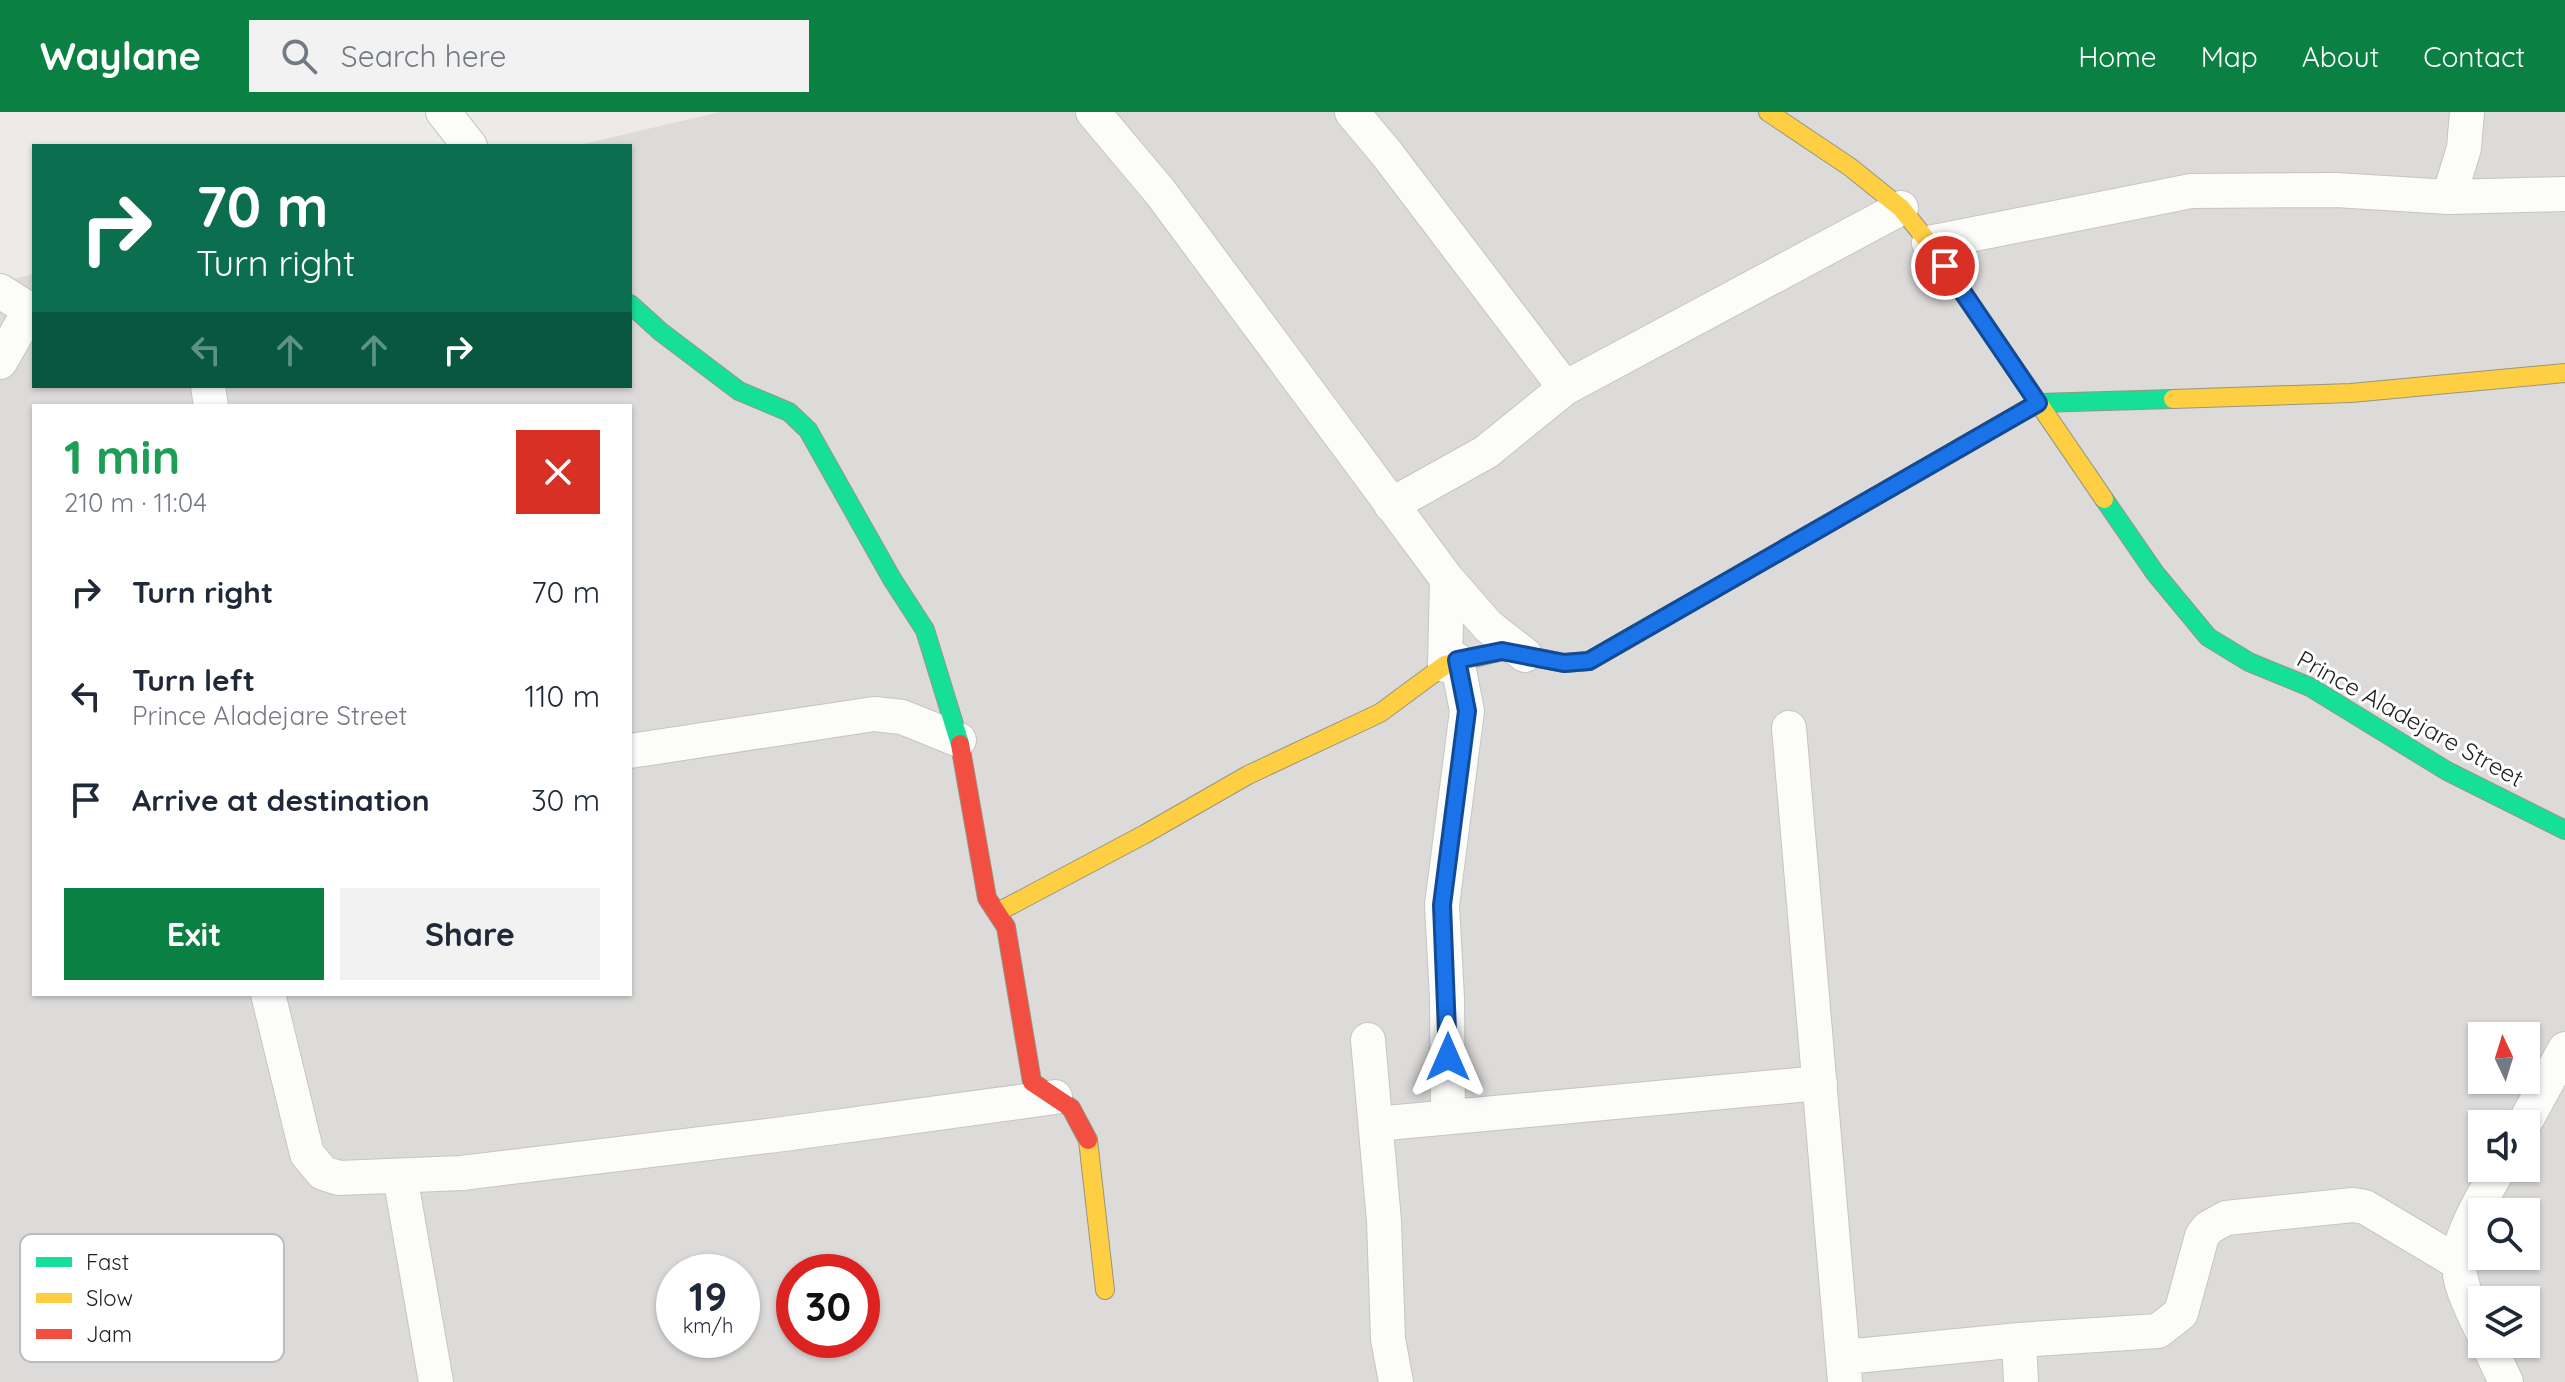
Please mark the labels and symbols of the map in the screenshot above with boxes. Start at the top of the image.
pin [1911,232,1979,300]
street label: Prince Aladejare Street [2292,643,2529,793]
position arrow [1406,1015,1490,1099]
north arrow [2468,1022,2540,1094]
legend [20,1234,284,1362]
text: Fast [86,1248,129,1276]
speed limit sign: 30 [776,1254,880,1358]
text: Slow [86,1284,133,1312]
text: Jam [86,1320,132,1348]

